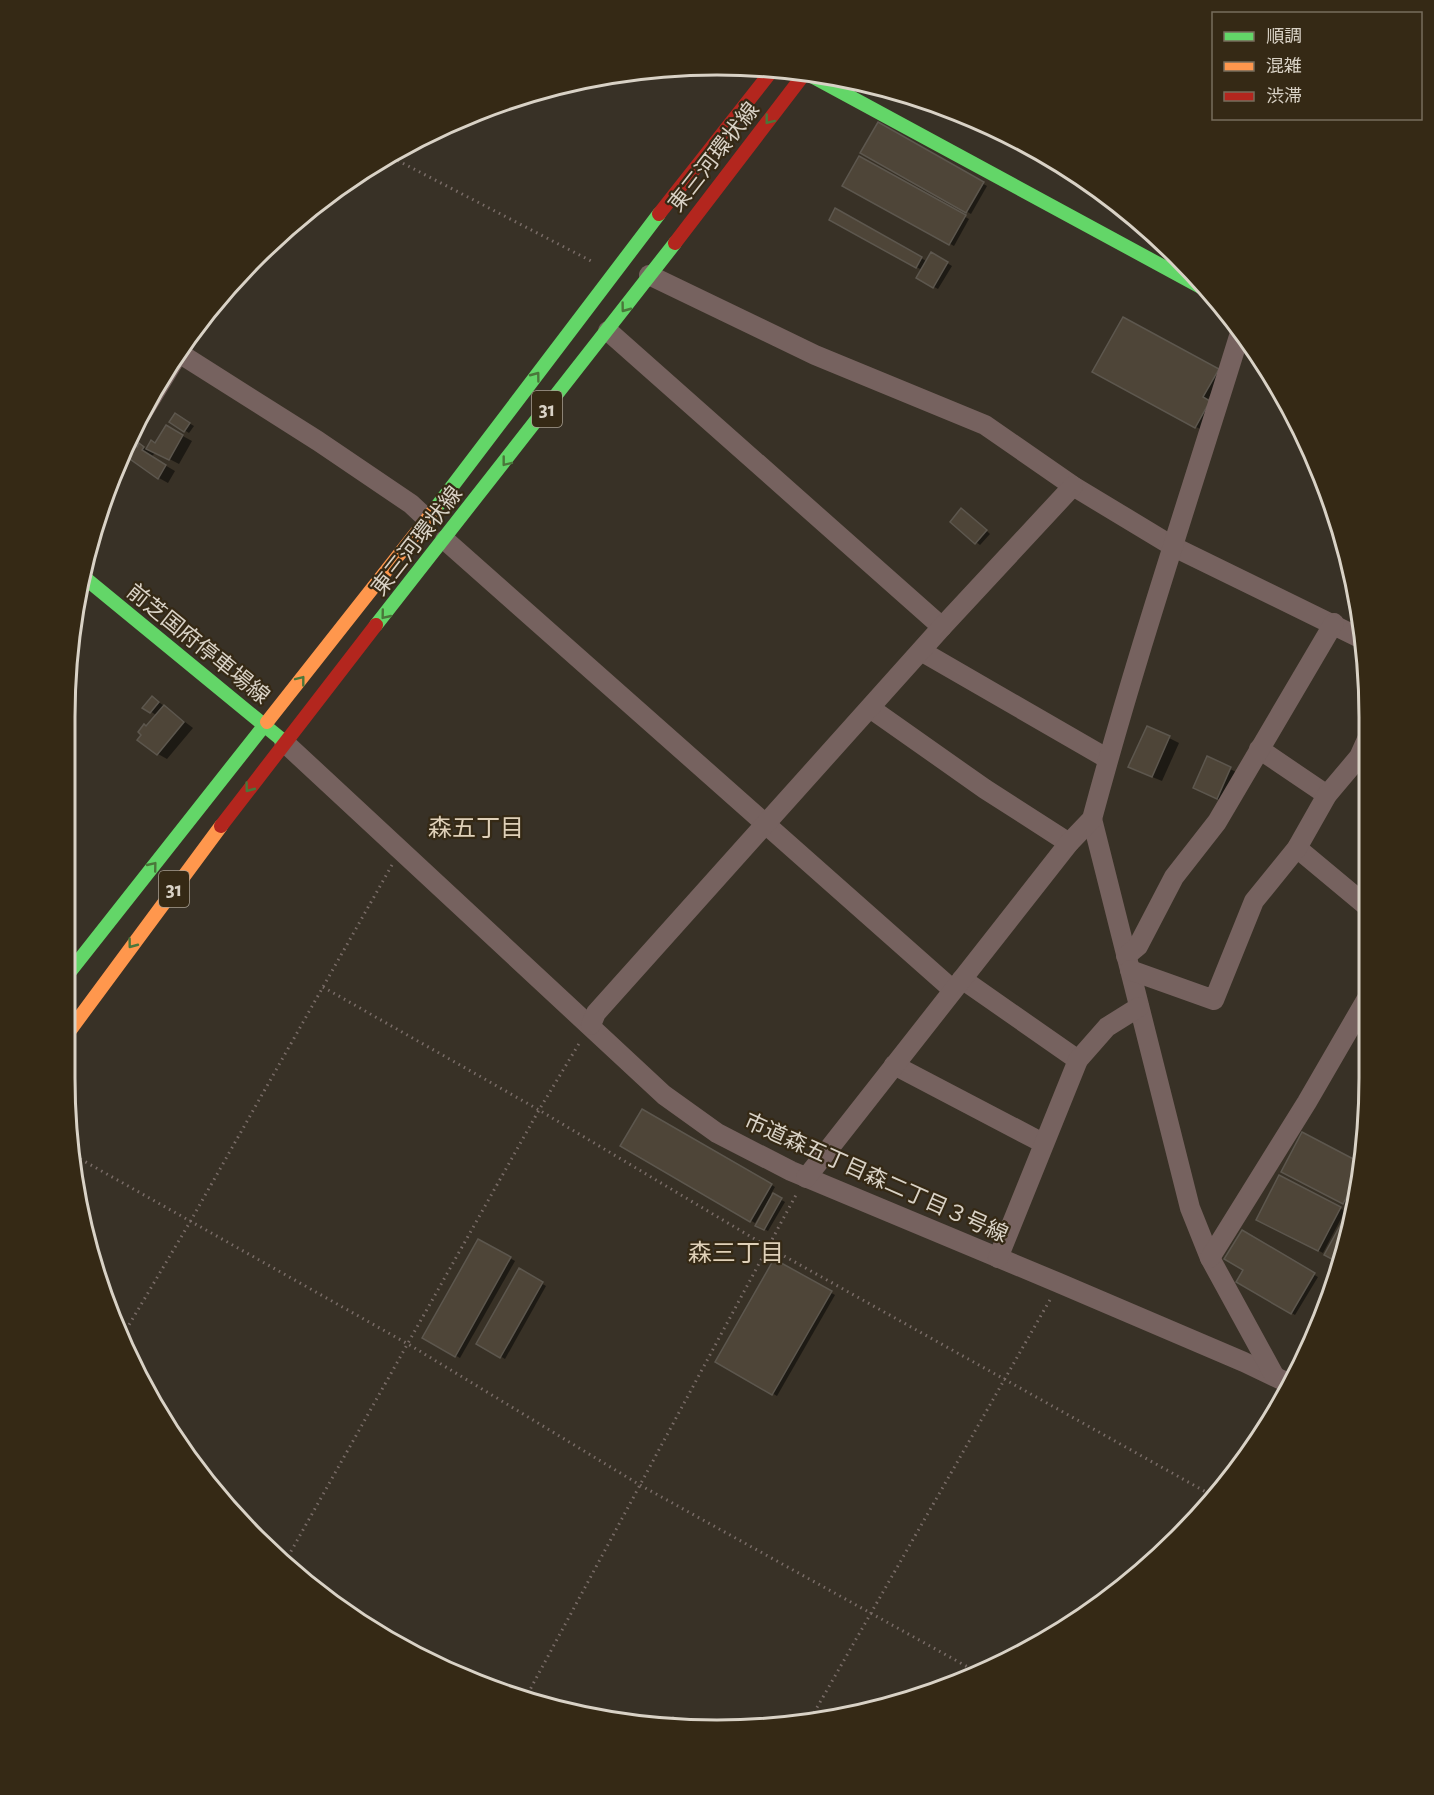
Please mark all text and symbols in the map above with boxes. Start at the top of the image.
legend [1212,12,1422,120]
text: 順調 [1266,28,1302,46]
text: 混雑 [1266,56,1302,76]
text: 渋滞 [1266,87,1302,106]
street label: 東三河環状線 [664,98,763,216]
one-way arrow [765,113,776,124]
one-way arrow [621,301,632,312]
one-way arrow [528,372,539,383]
road number: 31 [532,391,562,427]
one-way arrow [502,455,513,466]
street label: 東三河環状線 [367,482,466,600]
street label: 前芝国府停車場線 [123,579,274,708]
one-way arrow [381,608,392,619]
one-way arrow [293,675,304,686]
one-way arrow [245,782,256,793]
district label: 森五丁目 [428,815,524,841]
one-way arrow [145,861,156,872]
road number: 31 [159,871,189,907]
one-way arrow [128,938,139,949]
street label: 市道森五丁目森二丁目３号線 [741,1109,1012,1246]
district label: 森三丁目 [688,1240,784,1266]

